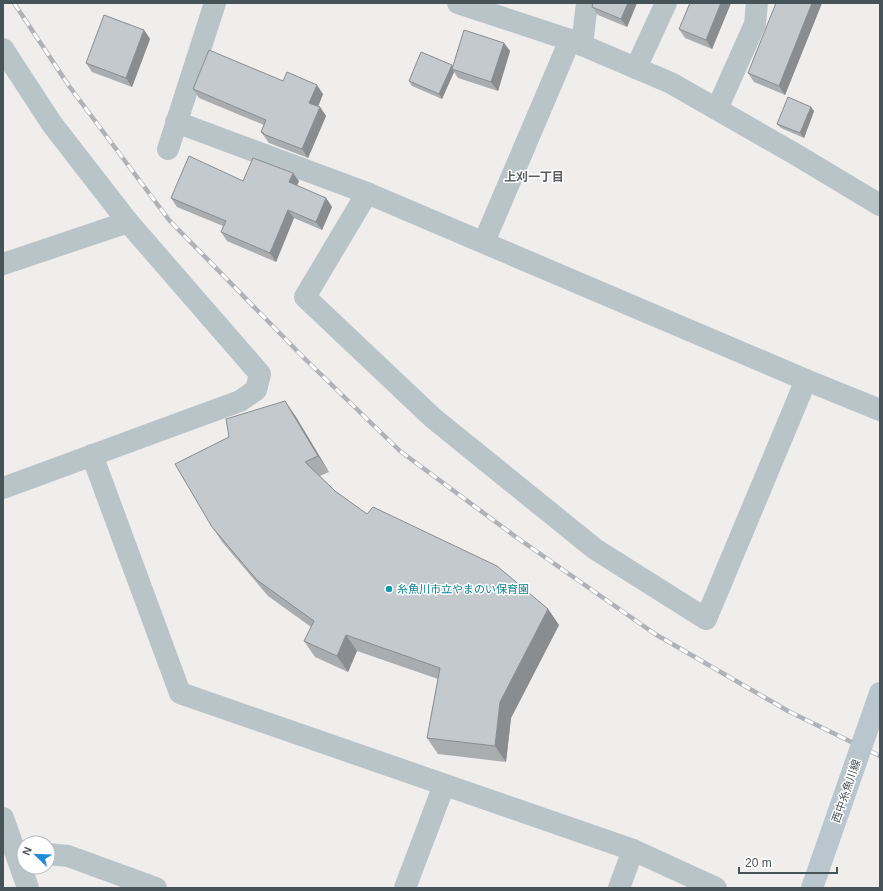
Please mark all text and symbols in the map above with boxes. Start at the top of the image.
district label: 上刈一丁目 [504,170,564,184]
place label: 糸魚川市立やまのい保育園 [397,583,529,595]
marker: 糸魚川市立やまのい保育園 [384,584,394,594]
street label: 西中糸魚川線 [830,758,862,824]
north arrow [16,835,56,875]
text: N [20,845,34,857]
scale bar [739,849,837,875]
text: 20 m [745,856,772,870]

